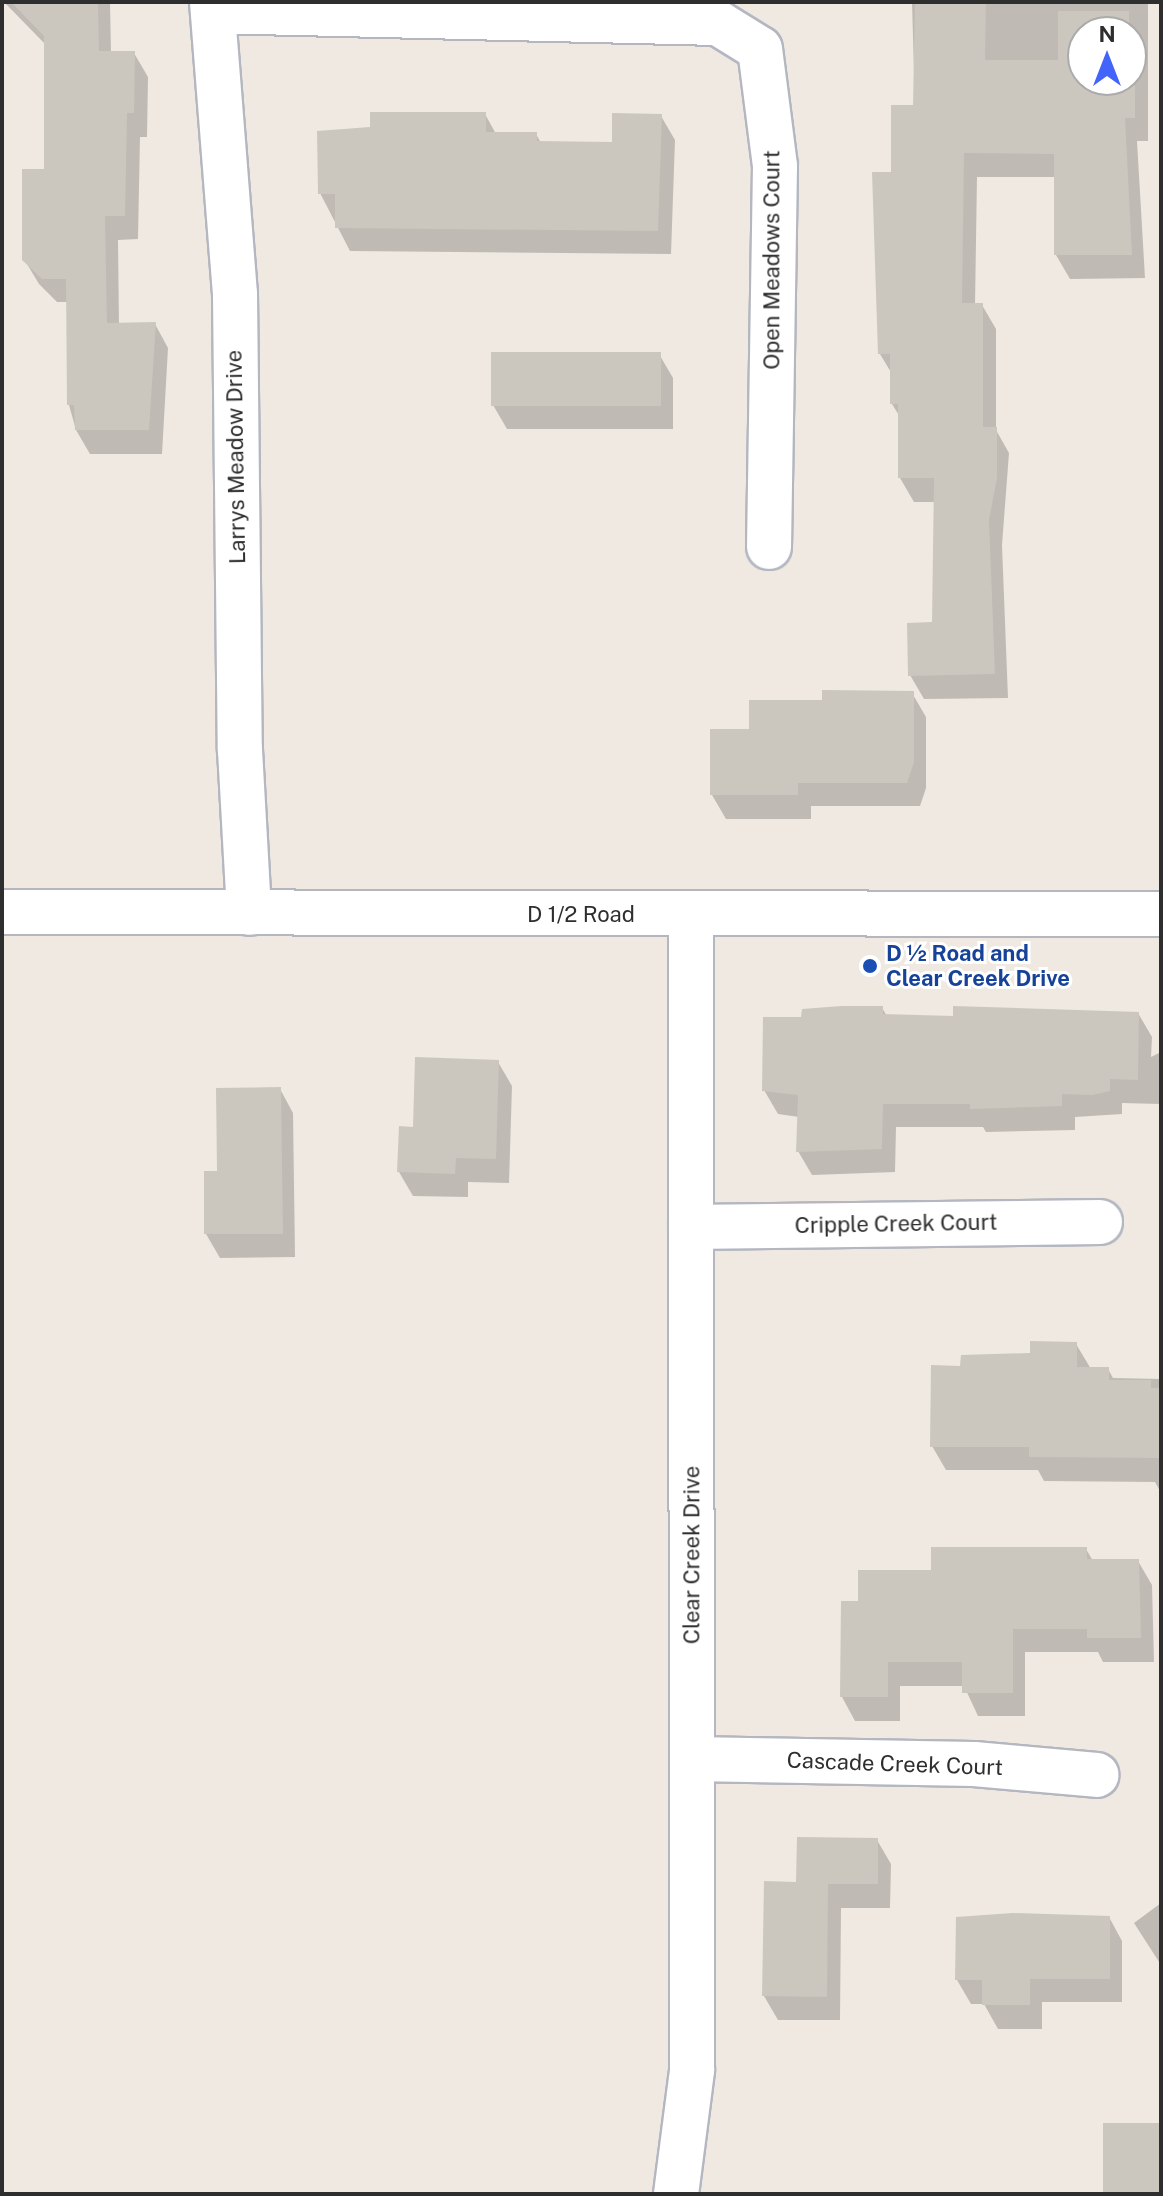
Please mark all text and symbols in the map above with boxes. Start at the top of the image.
north arrow [1067,16,1147,96]
text: N [1098,21,1116,47]
street label: Open Meadows Court [759,150,785,370]
street label: Larrys Meadow Drive [221,350,251,564]
street label: D 1/2 Road [527,902,635,928]
place label: D ½ Road and Clear Creek Drive [886,940,1070,992]
marker: D ½ Road and Clear Creek Drive [861,957,879,975]
street label: Cripple Creek Court [794,1209,998,1239]
street label: Clear Creek Drive [679,1466,705,1644]
street label: Cascade Creek Court [786,1747,1004,1781]

